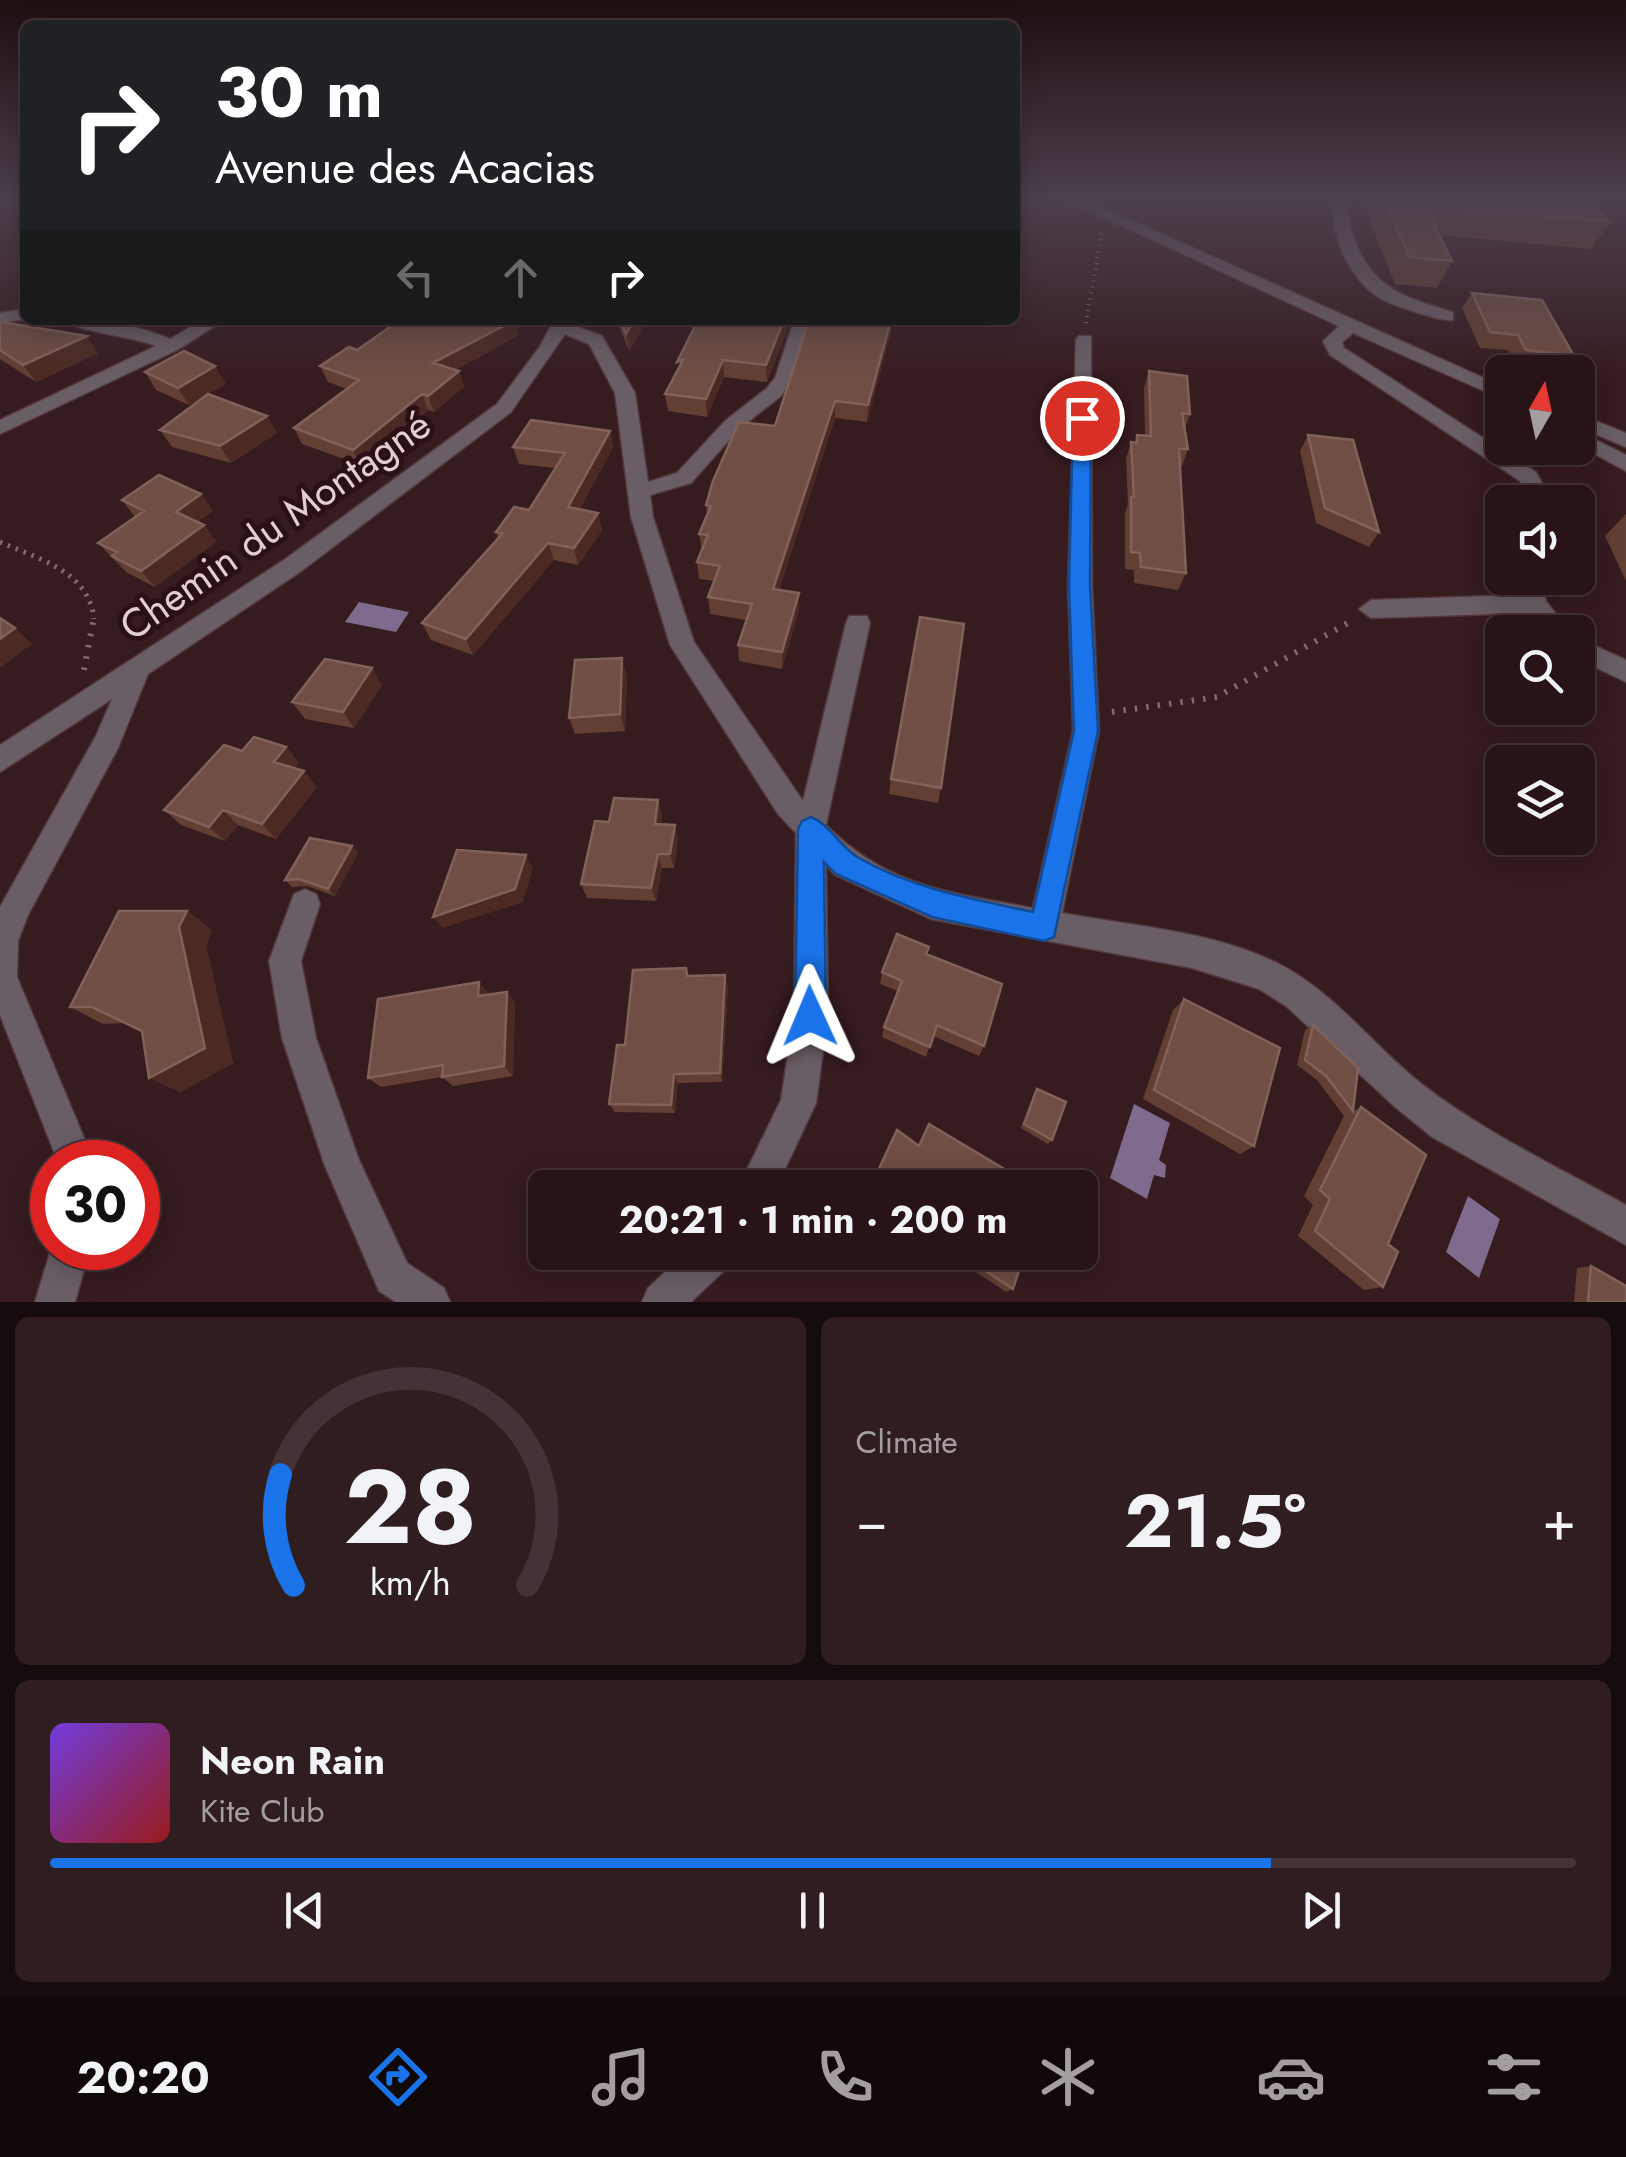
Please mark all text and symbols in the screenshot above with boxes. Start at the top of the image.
text: 30 m [215,42,383,143]
icon: right [50,60,180,190]
text: Avenue des Acacias [215,135,595,200]
icon: left [388,250,443,305]
icon: ahead [493,250,548,305]
icon: right [598,250,653,305]
north arrow [1485,355,1595,465]
map controls [1485,355,1595,855]
pin [1040,376,1125,461]
icon: arrive [1055,391,1110,446]
street label: Chemin du Montagné [108,396,442,654]
button: sound [1485,485,1595,595]
button: search [1485,615,1595,725]
button: layers [1485,745,1595,855]
position arrow [758,964,862,1068]
speed limit sign: 30 [30,1140,160,1270]
text: 20:21 · 1 min · 200 m [619,1192,1007,1247]
text: Climate [856,1419,958,1465]
text: 28 [344,1432,477,1582]
text: 21.5° [1124,1467,1306,1575]
text: − [856,1481,888,1561]
text: + [1542,1481,1576,1561]
text: km/h [370,1557,451,1608]
text: Neon Rain [200,1733,385,1788]
text: Kite Club [200,1788,324,1834]
icon: previous [277,1883,332,1938]
icon: pause [785,1883,840,1938]
icon: next [1294,1883,1349,1938]
icon: directions [363,2042,433,2112]
icon: music [586,2042,656,2112]
icon: phone [810,2042,880,2112]
icon: climate [1033,2042,1103,2112]
icon: car [1256,2042,1326,2112]
icon: filters [1479,2042,1549,2112]
text: 20:20 [77,2045,210,2110]

